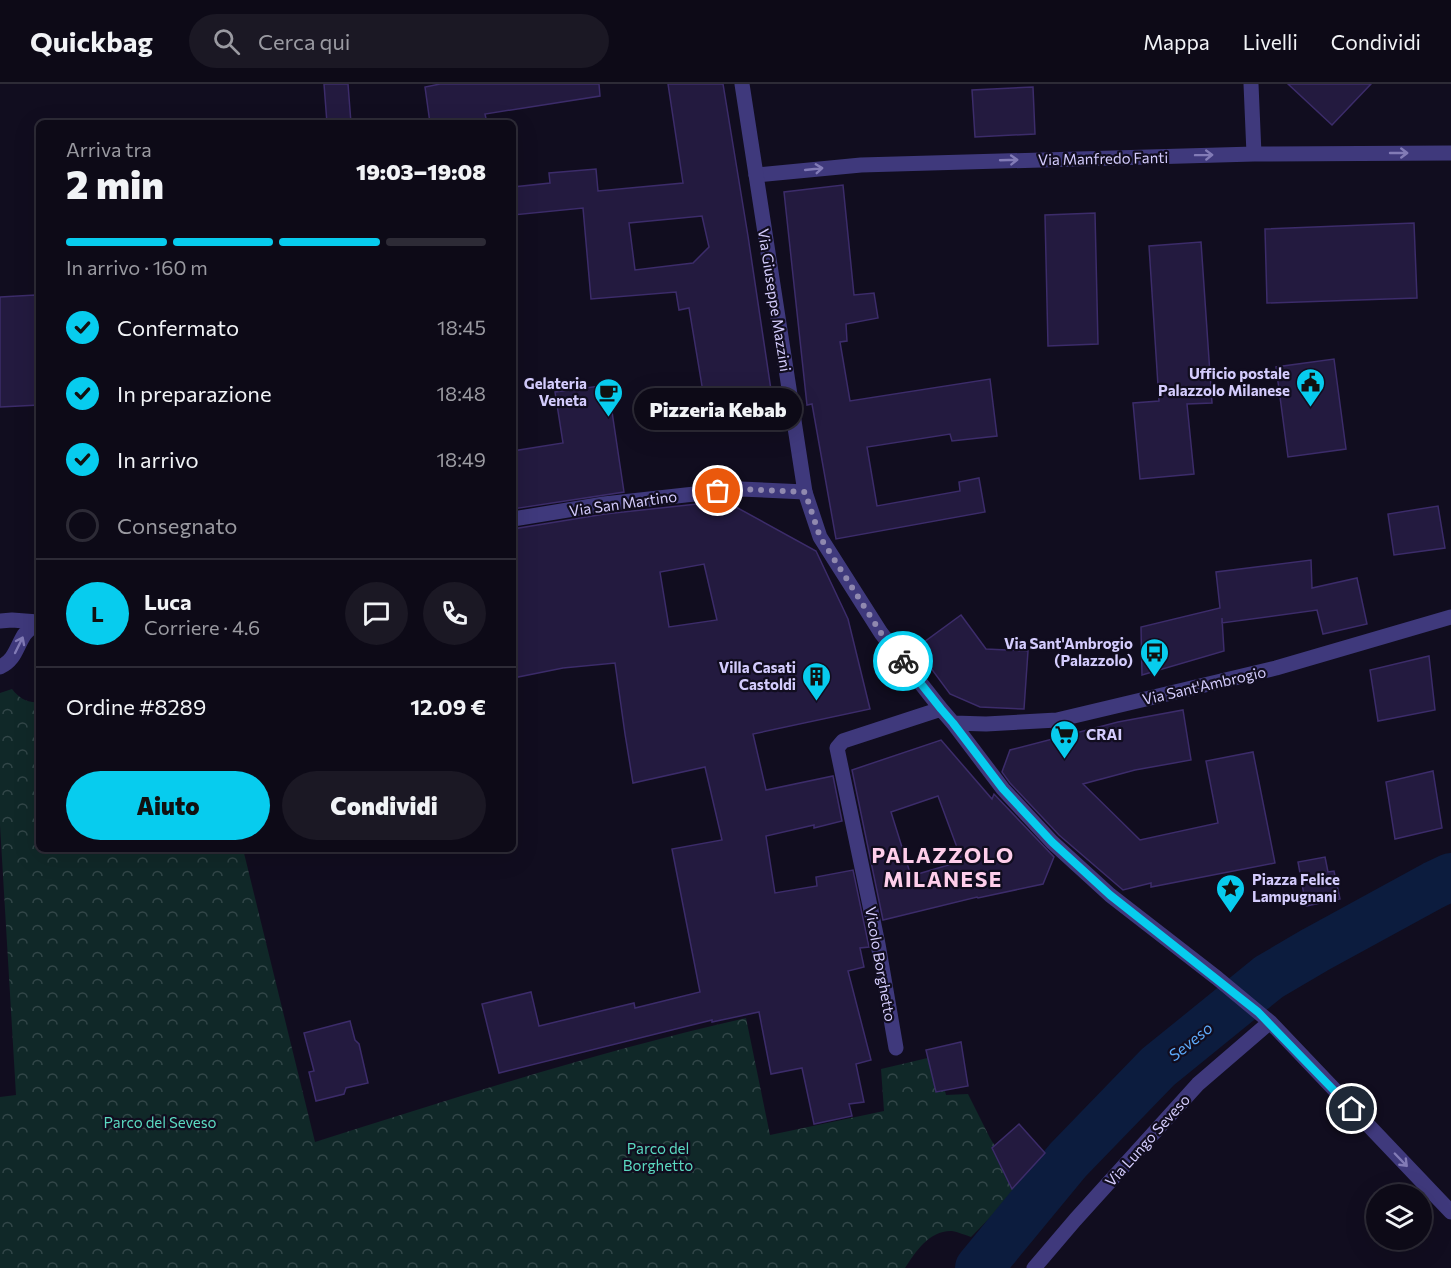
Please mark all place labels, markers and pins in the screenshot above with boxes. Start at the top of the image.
place label: Ufficio postale Palazzolo Milanese [1158,364,1290,399]
public building icon: Ufficio postale Palazzolo Milanese [1295,366,1327,408]
place label: Gelateria Veneta [524,374,587,409]
cafe icon: Gelateria Veneta [592,376,624,418]
callout: Pizzeria Kebab [634,389,802,431]
pin [692,465,743,516]
place label: Via Sant'Ambrogio (Palazzolo) [1004,634,1133,669]
bus stop icon: Via Sant'Ambrogio (Palazzolo) [1138,636,1170,678]
place label: Villa Casati Castoldi [719,658,796,693]
building icon: Villa Casati Castoldi [801,660,833,702]
supermarket icon: CRAI [1049,718,1081,760]
place label: CRAI [1086,725,1122,743]
place label: Piazza Felice Lampugnani [1252,870,1340,905]
place icon: Piazza Felice Lampugnani [1215,872,1247,914]
pin [1326,1083,1377,1134]

